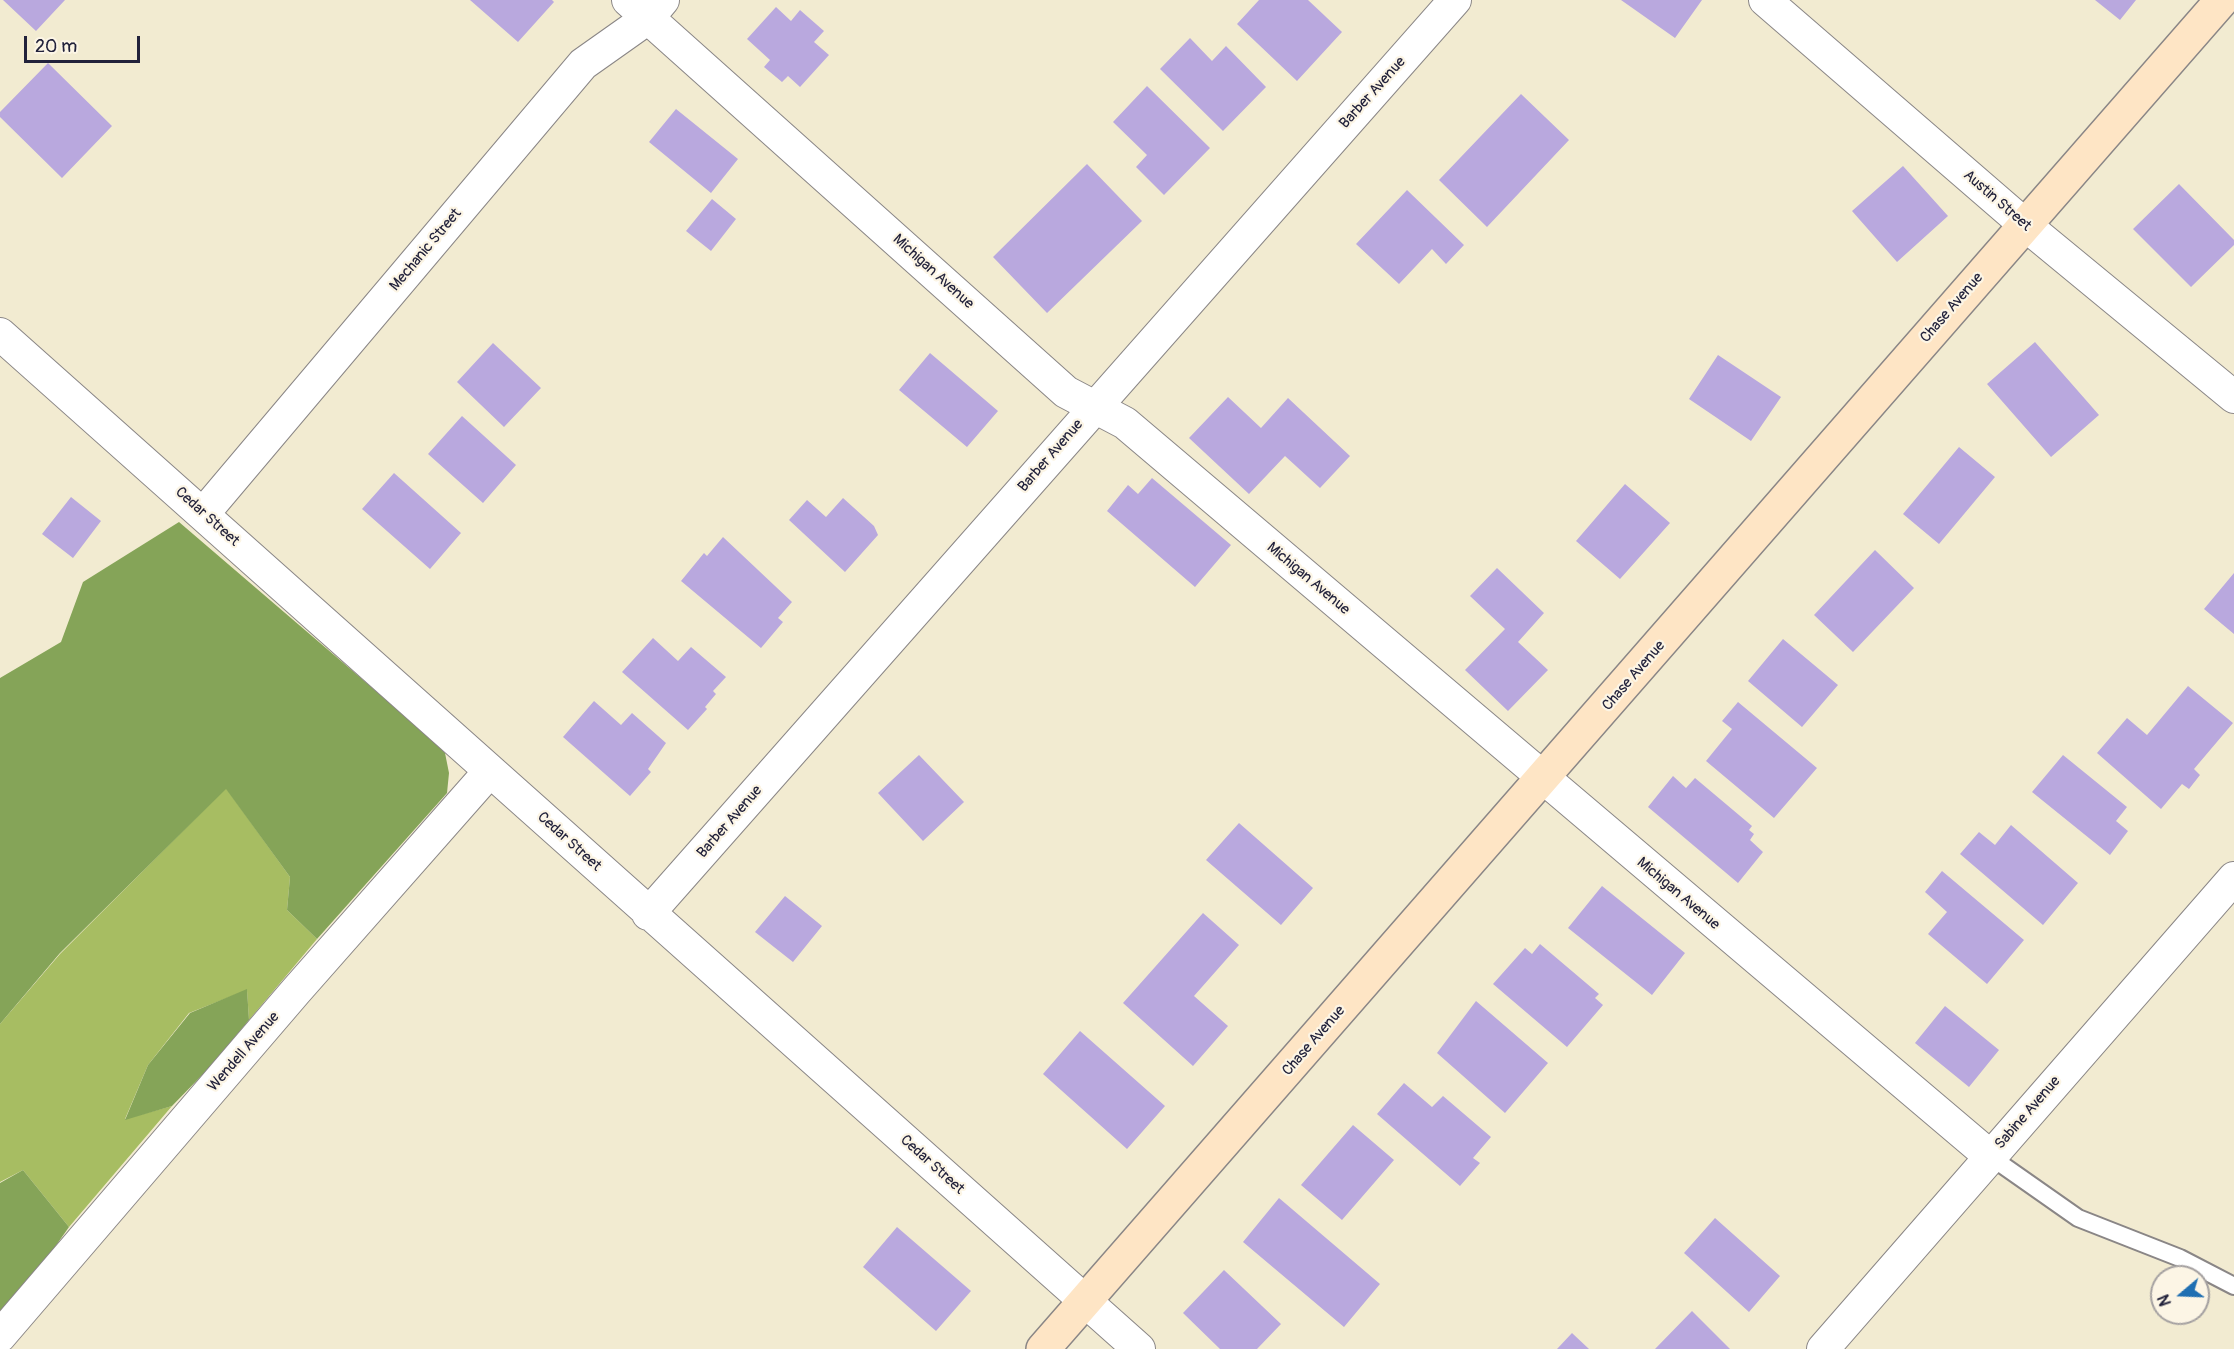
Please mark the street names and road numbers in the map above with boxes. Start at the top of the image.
street label: Barber Avenue [1336,53,1410,133]
street label: Austin Street [1959,167,2035,235]
street label: Mechanic Street [386,205,466,295]
street label: Michigan Avenue [889,231,977,313]
street label: Chase Avenue [1917,269,1987,347]
street label: Barber Avenue [1015,416,1087,496]
street label: Cedar Street [171,483,243,551]
street label: Michigan Avenue [1263,539,1353,619]
street label: Chase Avenue [1599,637,1669,715]
street label: Barber Avenue [694,782,766,862]
street label: Cedar Street [533,808,605,876]
street label: Michigan Avenue [1633,854,1723,934]
street label: Chase Avenue [1279,1002,1349,1080]
street label: Wendell Avenue [204,1008,284,1096]
street label: Sabine Avenue [1991,1073,2065,1153]
street label: Cedar Street [896,1131,968,1199]

